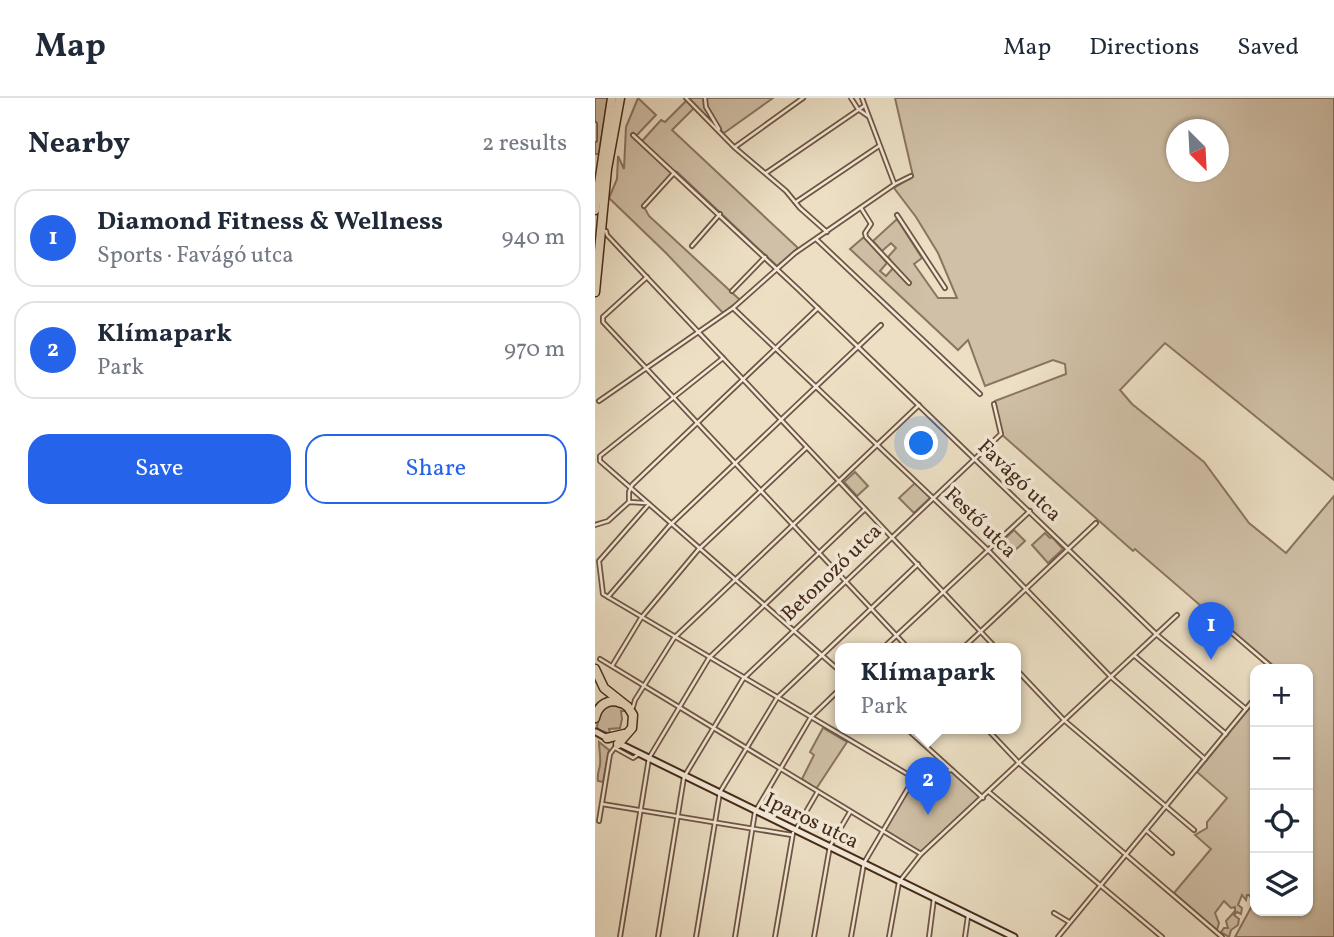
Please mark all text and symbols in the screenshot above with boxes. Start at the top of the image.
text: Map [35,25,106,71]
text: Map [1003,31,1051,65]
text: Directions [1089,31,1199,65]
text: Saved [1237,31,1299,65]
north arrow [1166,119,1229,182]
text: Nearby [28,123,130,165]
text: 2 results [482,128,567,160]
text: Diamond Fitness & Wellness [97,204,443,240]
text: 1 [48,222,58,254]
text: 940 m [502,222,565,254]
text: Sports · Favágó utca [97,240,294,272]
text: Klímapark [97,316,232,352]
text: 2 [47,334,59,366]
text: 970 m [504,334,565,366]
text: Park [97,352,144,384]
your location [904,426,938,460]
street label: Favágó utca [970,433,1068,529]
button: Save [28,434,291,504]
button: Share [305,434,567,504]
street label: Festő utca [937,481,1023,565]
street label: Betonozó utca [775,518,889,629]
pin: 1 [1188,602,1234,660]
popup [835,643,1021,734]
text: Klímapark [861,655,995,691]
map controls [1250,664,1313,916]
button: + [1250,664,1313,727]
text: Park [861,691,908,723]
button: − [1250,727,1313,790]
pin: 2 [905,757,951,815]
street label: Iparos utca [759,786,864,857]
button: locate [1250,790,1313,853]
button: layers [1250,853,1313,916]

